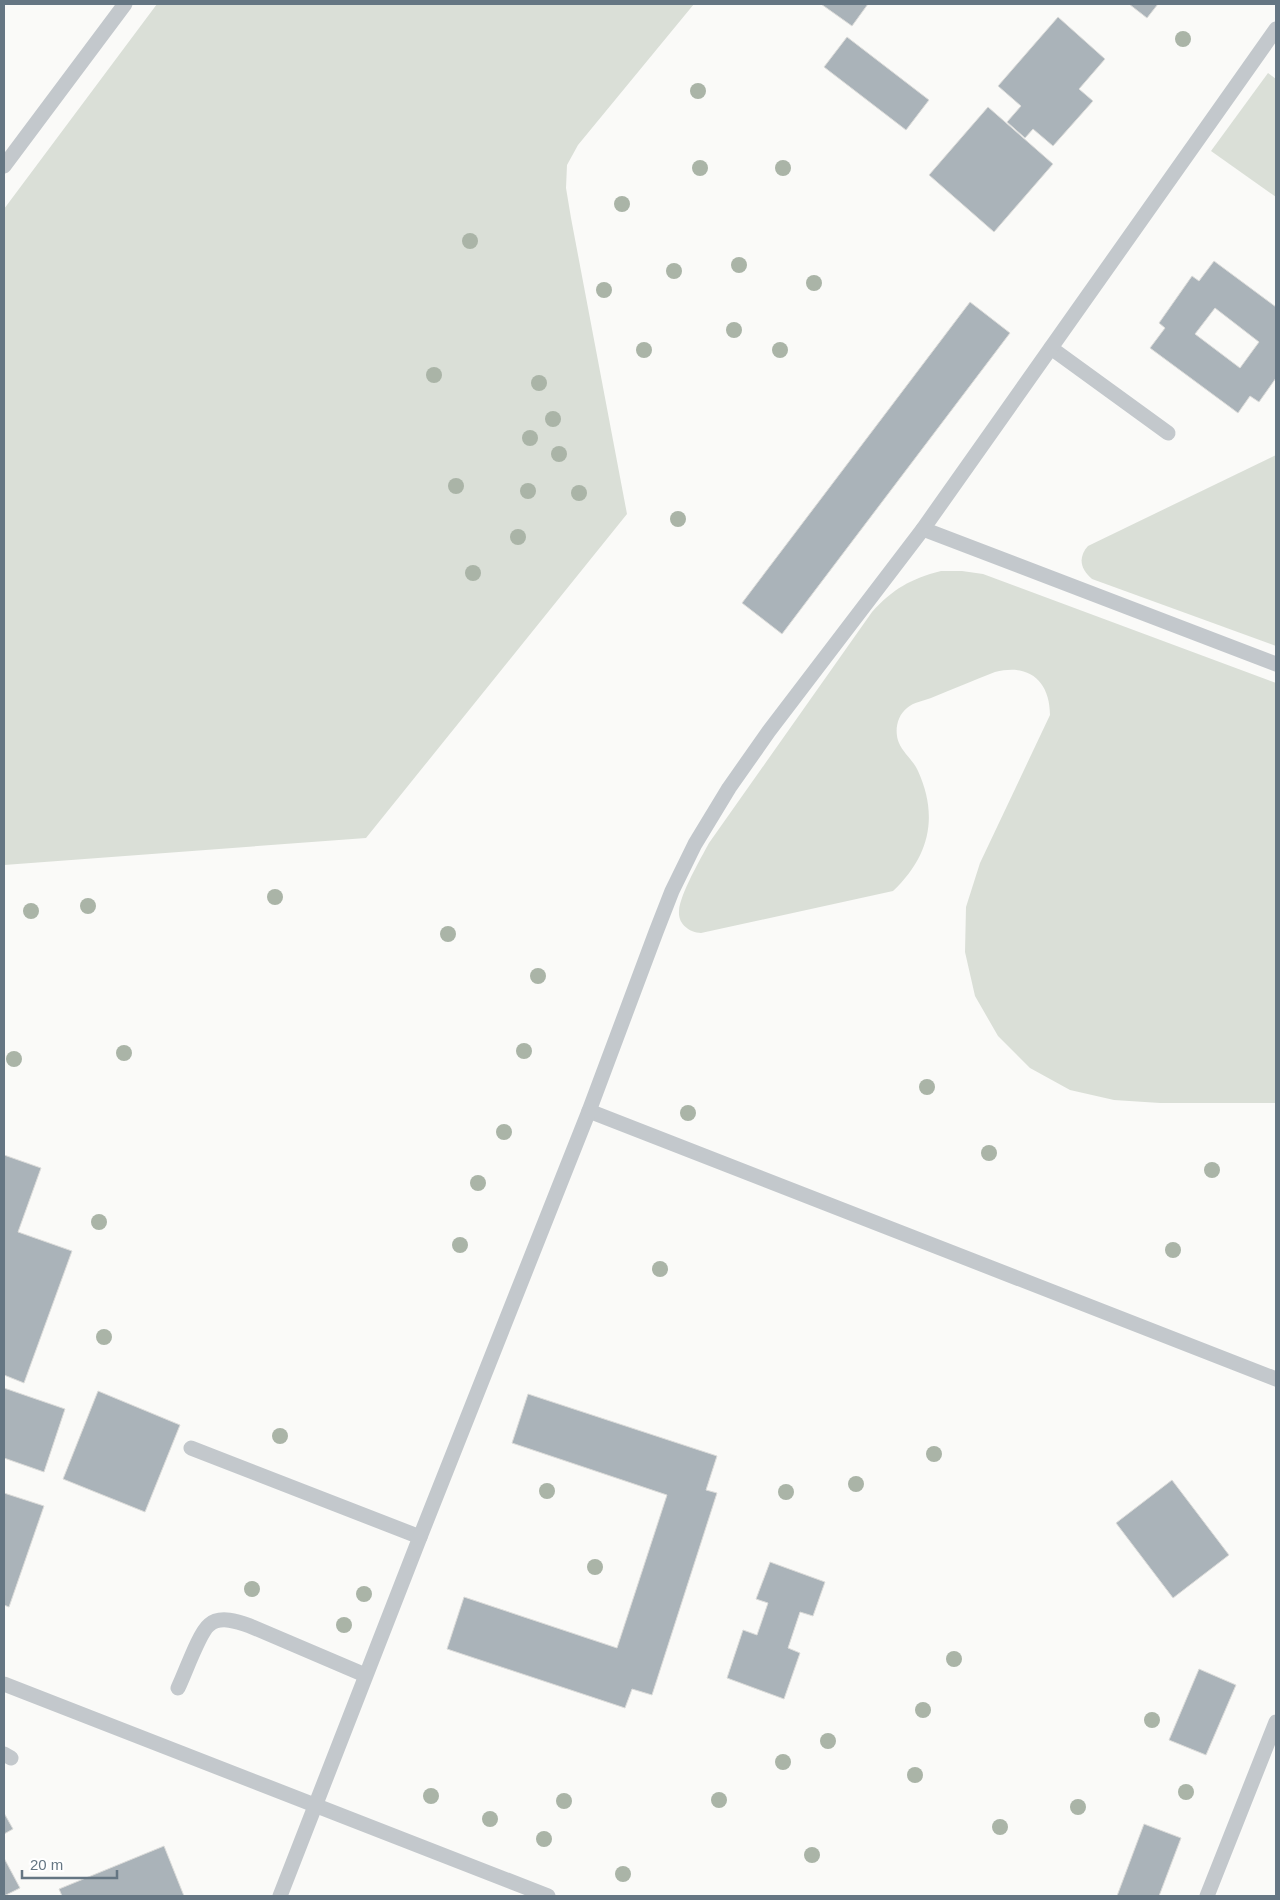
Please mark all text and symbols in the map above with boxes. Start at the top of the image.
scale bar [22,1848,118,1880]
text: 20 m [30,1856,63,1873]

